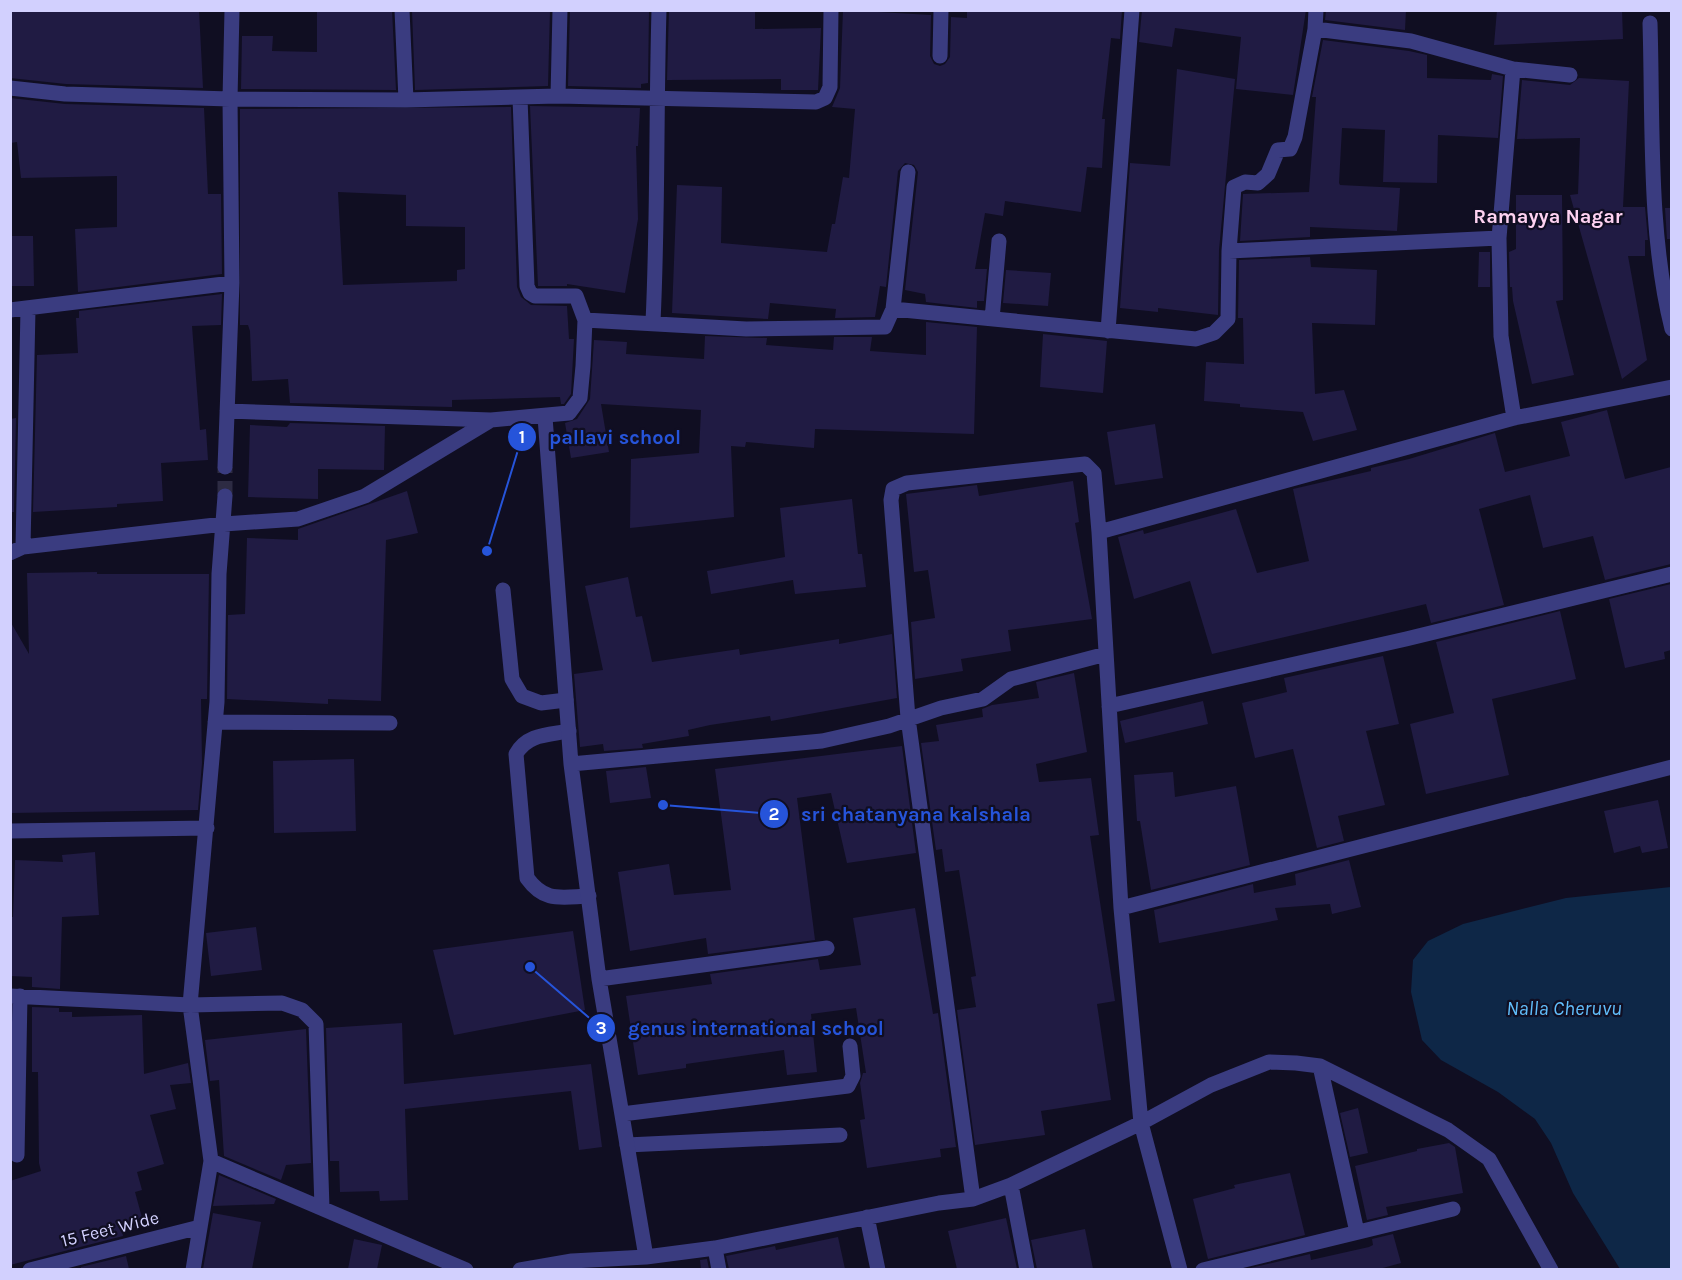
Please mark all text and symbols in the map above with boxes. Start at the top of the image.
district label: Ramayya Nagar [1473,205,1623,228]
callout: pallavi school [507,418,693,456]
text: 1 [519,426,525,448]
text: pallavi school [549,426,681,449]
callout: sri chatanyana kalshala [759,795,1043,833]
text: 2 [769,803,779,825]
text: sri chatanyana kalshala [801,803,1031,826]
water label: Nalla Cheruvu [1506,997,1622,1020]
callout: genus international school [586,1009,896,1047]
text: 3 [595,1017,607,1039]
text: genus international school [628,1017,884,1040]
street label: 15 Feet Wide [59,1206,161,1252]

